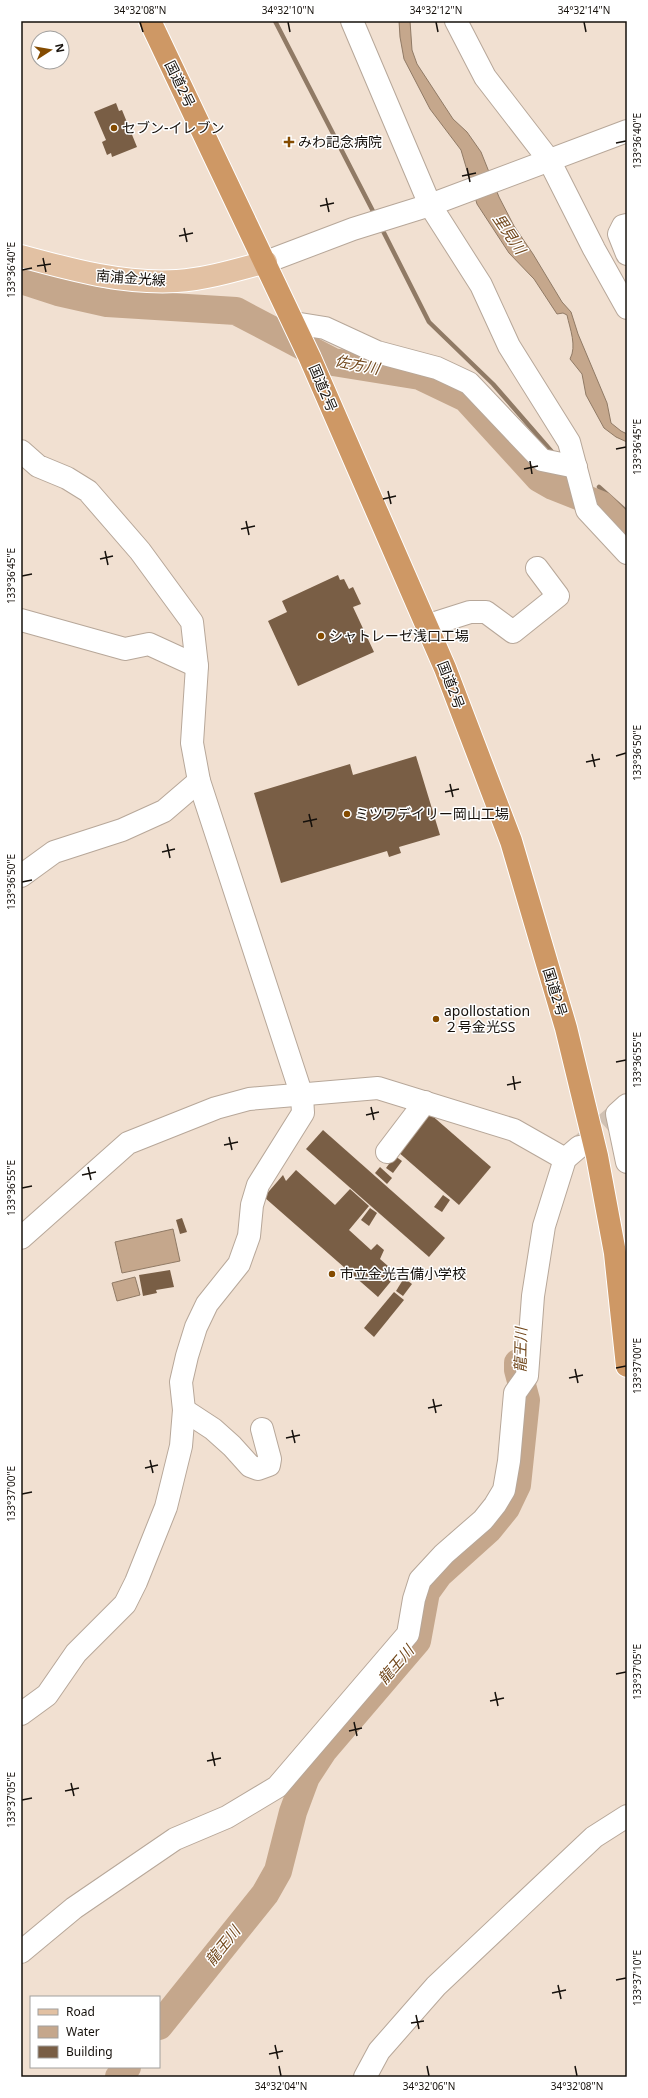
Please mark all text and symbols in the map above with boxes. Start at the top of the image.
text: 34°32'08"N [114,3,166,17]
text: 34°32'10"N [262,3,314,17]
text: 34°32'12"N [410,3,462,17]
text: 34°32'14"N [558,3,610,17]
north arrow [30,30,70,70]
text: N [52,42,69,54]
street label: 国道2号 [161,57,200,110]
text: 133°36'40"E [630,113,644,169]
place label: セブン-イレブン [122,118,225,137]
marker: セブン-イレブン [109,123,119,133]
place label: みわ記念病院 [298,132,382,151]
marker: みわ記念病院 [283,136,295,148]
water label: 里見川 [489,209,532,259]
text: 133°36'40"E [4,242,18,298]
street label: 南浦金光線 [95,266,167,289]
water label: 佐方川 [333,350,383,379]
street label: 国道2号 [305,361,342,415]
text: 133°36'45"E [630,419,644,475]
text: 133°36'45"E [4,548,18,604]
place label: シャトレーゼ浅口工場 [329,626,469,645]
marker: シャトレーゼ浅口工場 [316,631,326,641]
street label: 国道2号 [434,658,469,712]
text: 133°36'50"E [630,725,644,781]
place label: ミツワデイリー岡山工場 [355,804,509,823]
marker: ミツワデイリー岡山工場 [342,809,352,819]
text: 133°36'50"E [4,854,18,910]
street label: 国道2号 [539,965,572,1019]
place label: apollostation ２号金光SS [444,1001,530,1036]
marker: apollostation ２号金光SS [431,1014,441,1024]
text: 133°36'55"E [630,1032,644,1088]
text: 133°36'55"E [4,1160,18,1216]
place label: 市立金光吉備小学校 [340,1264,466,1283]
marker: 市立金光吉備小学校 [327,1269,337,1279]
water label: 龍王川 [510,1325,530,1373]
text: 133°37'00"E [630,1338,644,1394]
text: 133°37'00"E [4,1466,18,1522]
water label: 龍王川 [373,1639,419,1688]
text: 133°37'05"E [630,1644,644,1700]
text: 133°37'05"E [4,1772,18,1828]
water label: 龍王川 [200,1920,245,1969]
text: 133°37'10"E [630,1950,644,2006]
legend [30,1996,160,2068]
text: Road [66,2003,95,2020]
text: Water [66,2023,100,2040]
text: Building [66,2043,113,2060]
text: 34°32'04"N [255,2079,307,2093]
text: 34°32'06"N [403,2079,455,2093]
text: 34°32'08"N [551,2079,603,2093]

